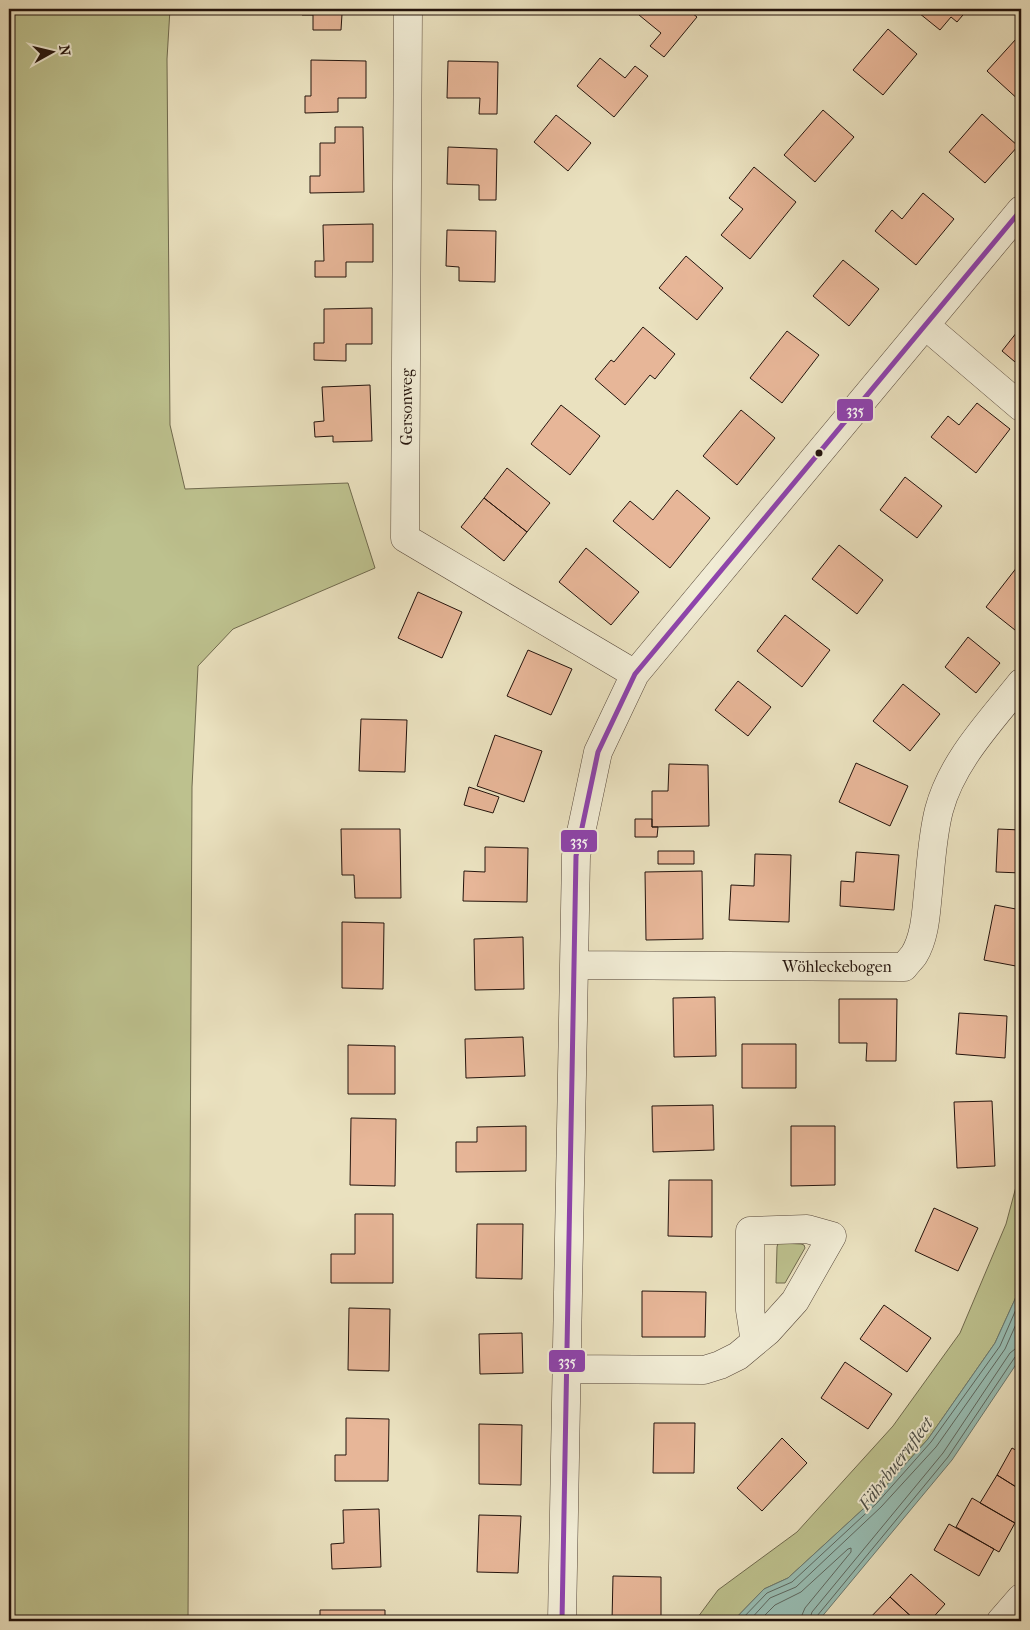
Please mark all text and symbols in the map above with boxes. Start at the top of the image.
north arrow [28,28,78,78]
text: N [55,44,74,57]
street label: Gersonweg [397,368,416,445]
line badge: 335 [836,398,874,422]
text: 335 [846,402,864,419]
unlabelled marker [814,448,824,458]
line badge: 335 [560,829,598,853]
text: 335 [570,833,588,850]
street label: Wöhleckebogen [781,957,893,976]
line badge: 335 [548,1349,586,1373]
text: 335 [558,1353,576,1370]
water label: Fährbuernfleet [854,1412,939,1515]

